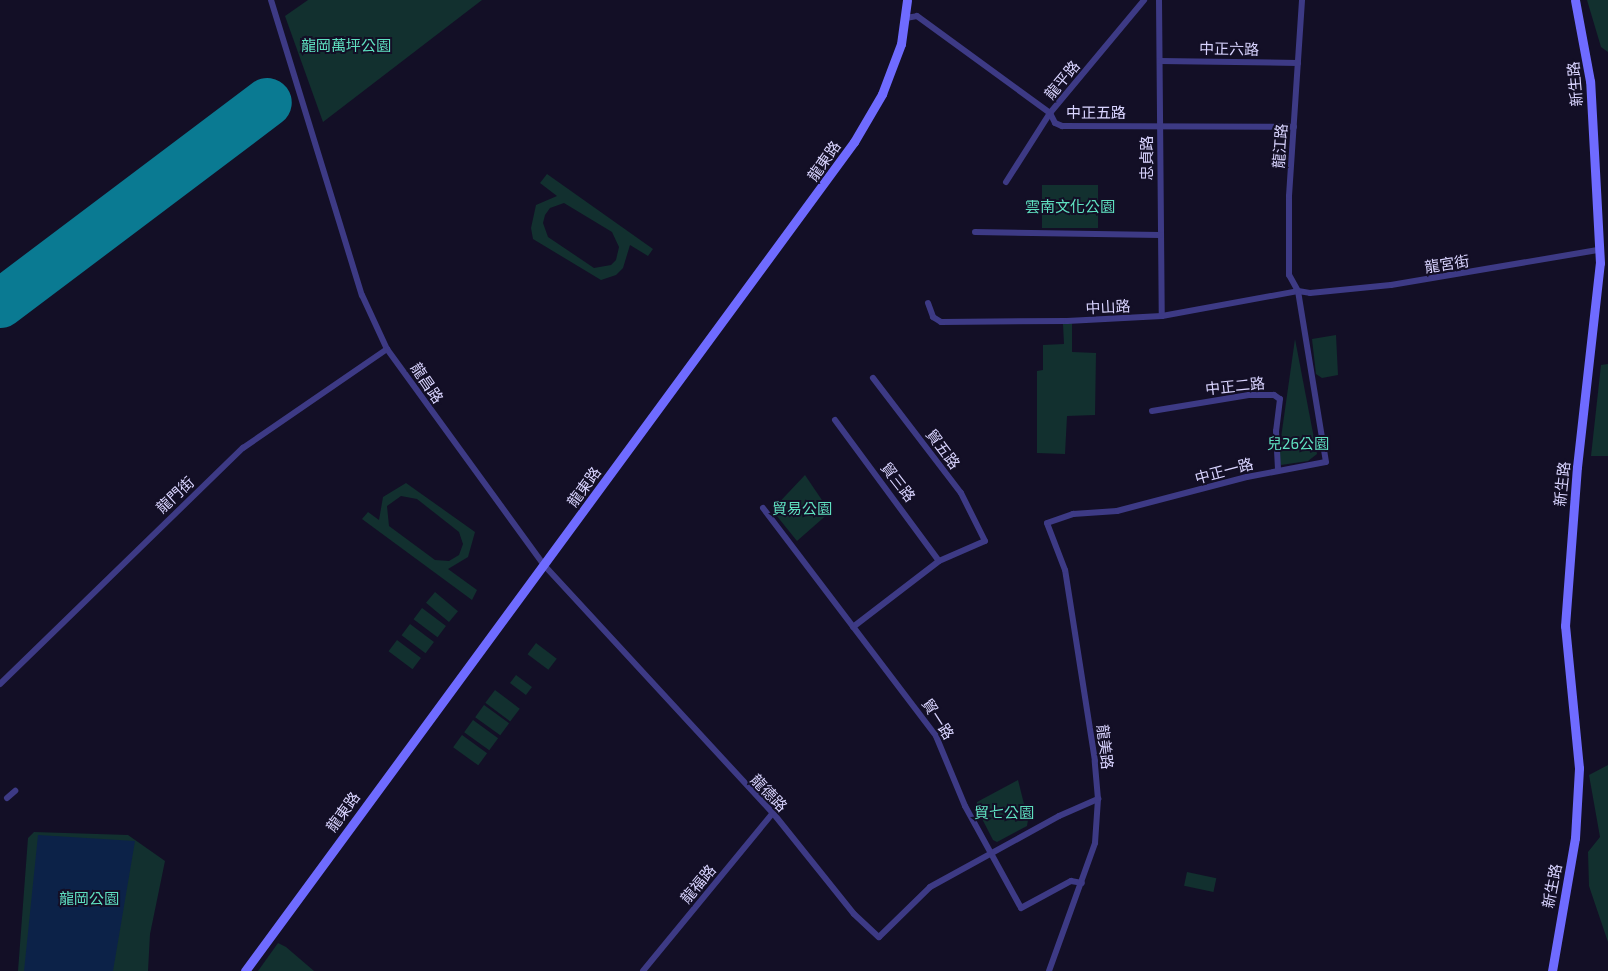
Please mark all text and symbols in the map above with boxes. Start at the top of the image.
park label: 龍岡萬坪公園 [301,37,391,55]
street label: 中正六路 [1199,39,1259,59]
street label: 龍平路 [1041,57,1083,103]
street label: 新生路 [1564,61,1586,107]
street label: 中正五路 [1066,104,1126,122]
street label: 龍江路 [1269,123,1291,169]
street label: 忠貞路 [1138,136,1156,180]
street label: 龍東路 [804,137,844,185]
park label: 雲南文化公園 [1025,198,1115,216]
street label: 龍宮街 [1423,252,1471,276]
street label: 中山路 [1085,297,1131,317]
street label: 龍昌路 [407,359,447,407]
street label: 中正二路 [1204,374,1266,398]
street label: 貿五路 [922,426,964,472]
park label: 兒26公園 [1267,435,1329,453]
street label: 中正一路 [1193,455,1255,487]
street label: 貿三路 [877,459,919,505]
street label: 新生路 [1551,461,1573,507]
street label: 龍東路 [563,464,605,510]
street label: 龍門街 [152,473,198,517]
park label: 貿易公園 [772,500,832,518]
street label: 貿一路 [918,695,958,743]
street label: 龍美路 [1093,724,1117,770]
street label: 龍德路 [747,771,791,815]
street label: 龍東路 [322,789,364,835]
park label: 貿七公園 [974,804,1034,822]
street label: 龍福路 [677,861,719,907]
street label: 新生路 [1539,862,1565,910]
park label: 龍岡公園 [59,890,119,908]

